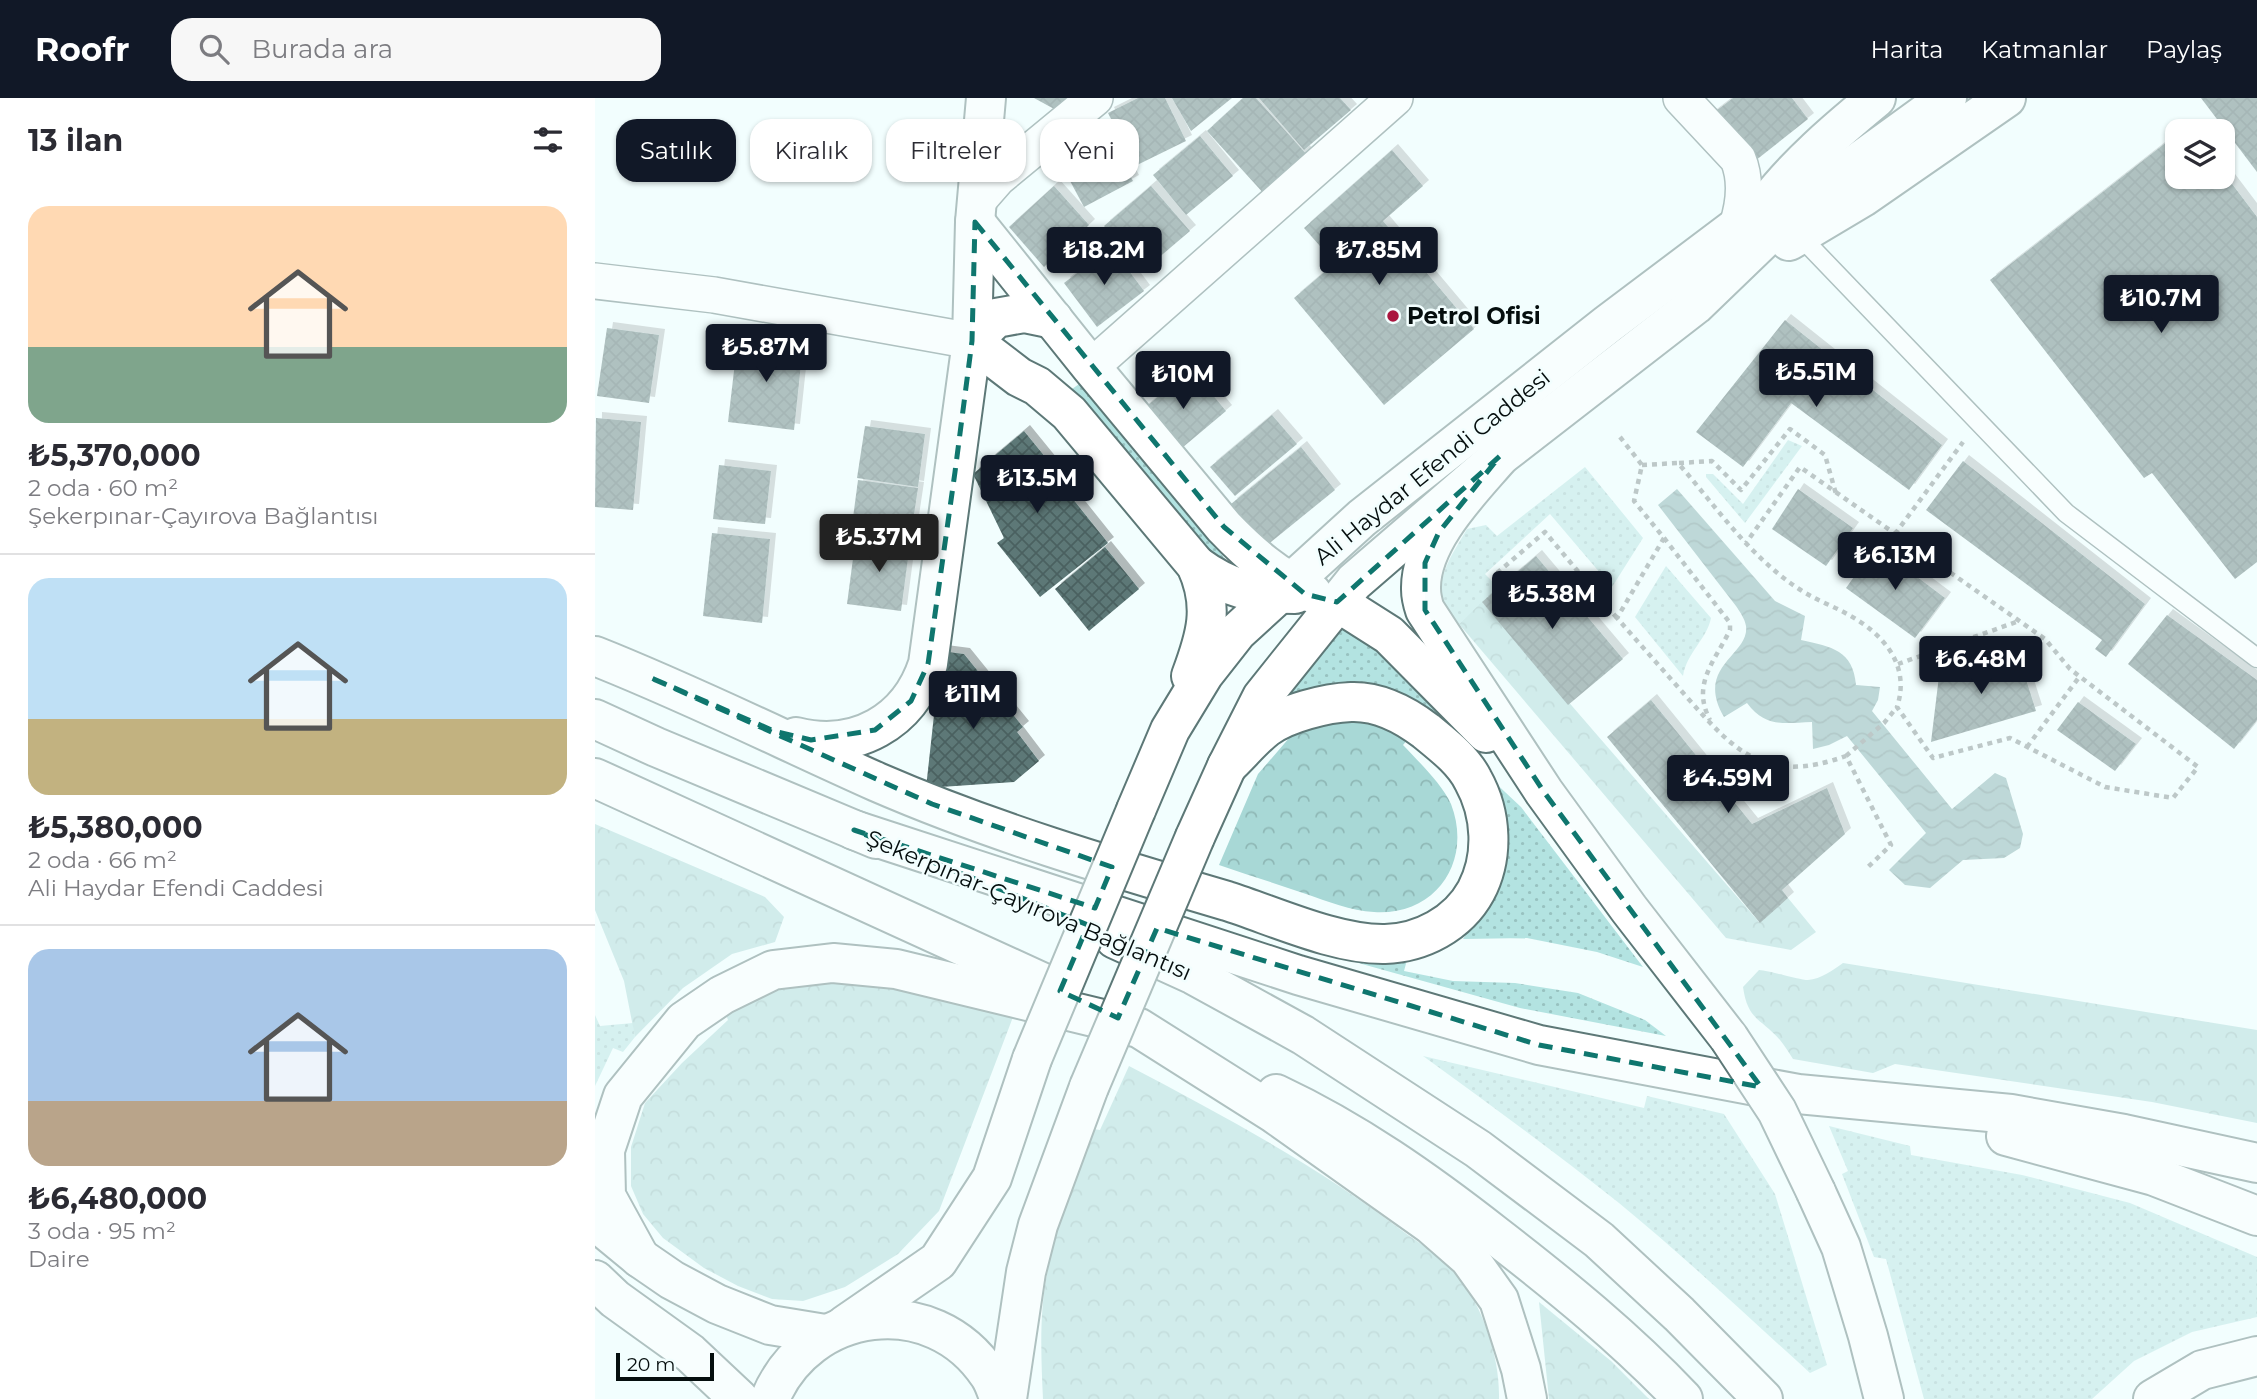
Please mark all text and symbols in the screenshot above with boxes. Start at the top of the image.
search box [171,18,661,81]
text: Roofr [35,29,129,69]
icon: search [195,30,233,68]
text: Burada ara [251,33,393,65]
text: Harita [1871,35,1943,64]
text: Katmanlar [1981,35,2108,64]
text: Paylaş [2146,35,2222,64]
chip: Satılık [616,119,736,182]
chip: Kiralık [750,119,872,182]
chip: Filtreler [886,119,1026,182]
chip: Yeni [1040,119,1139,182]
map controls [2165,119,2235,189]
button: layers [2165,119,2235,189]
icon: filters [529,121,567,159]
text: 13 ilan [28,122,123,159]
pin: ₺18.2M [1047,228,1161,287]
pin: ₺7.85M [1322,228,1436,287]
text: ₺18.2M [1063,236,1145,264]
text: ₺7.85M [1336,236,1422,264]
icon: home [235,251,361,377]
pin: ₺10.7M [2104,275,2218,335]
text: ₺10.7M [2120,284,2202,312]
place label: Petrol Ofisi [1407,302,1541,330]
marker: Petrol Ofisi [1385,308,1401,324]
pin: ₺5.87M [709,324,823,384]
text: ₺5.87M [722,333,810,361]
pin: ₺5.51M [1759,350,1873,409]
pin: ₺10M [1142,352,1224,411]
text: ₺5.51M [1775,358,1857,386]
text: ₺10M [1152,360,1214,388]
street label: Ali Haydar Efendi Caddesi [1308,363,1556,571]
text: ₺5,370,000 [28,437,201,474]
pin: ₺13.5M [980,456,1094,515]
text: ₺13.5M [997,464,1077,492]
text: 2 oda · 60 m² [28,474,178,502]
text: Şekerpınar-Çayırova Bağlantısı [28,502,379,530]
pin: ₺5.37M [822,514,936,574]
text: ₺5.37M [836,523,922,551]
pin: ₺6.13M [1838,532,1952,592]
text: ₺6.13M [1854,541,1936,569]
pin: ₺5.38M [1495,572,1609,631]
text: ₺5.38M [1508,580,1596,608]
icon: home [235,623,361,749]
pin: ₺6.48M [1924,636,2038,696]
text: ₺6.48M [1935,645,2027,673]
pin: ₺11M [932,672,1014,731]
text: ₺11M [945,680,1001,708]
pin: ₺4.59M [1671,756,1785,815]
text: ₺4.59M [1683,764,1773,792]
text: ₺5,380,000 [28,809,203,846]
street label: Şekerpınar-Çayırova Bağlantısı [862,824,1196,986]
text: 2 oda · 66 m² [28,846,177,874]
text: Ali Haydar Efendi Caddesi [28,874,324,902]
icon: home [235,994,361,1120]
text: ₺6,480,000 [28,1180,207,1217]
text: 3 oda · 95 m² [28,1217,176,1245]
text: Daire [28,1245,90,1273]
scale bar [616,1350,714,1382]
text: 20 m [627,1353,675,1376]

